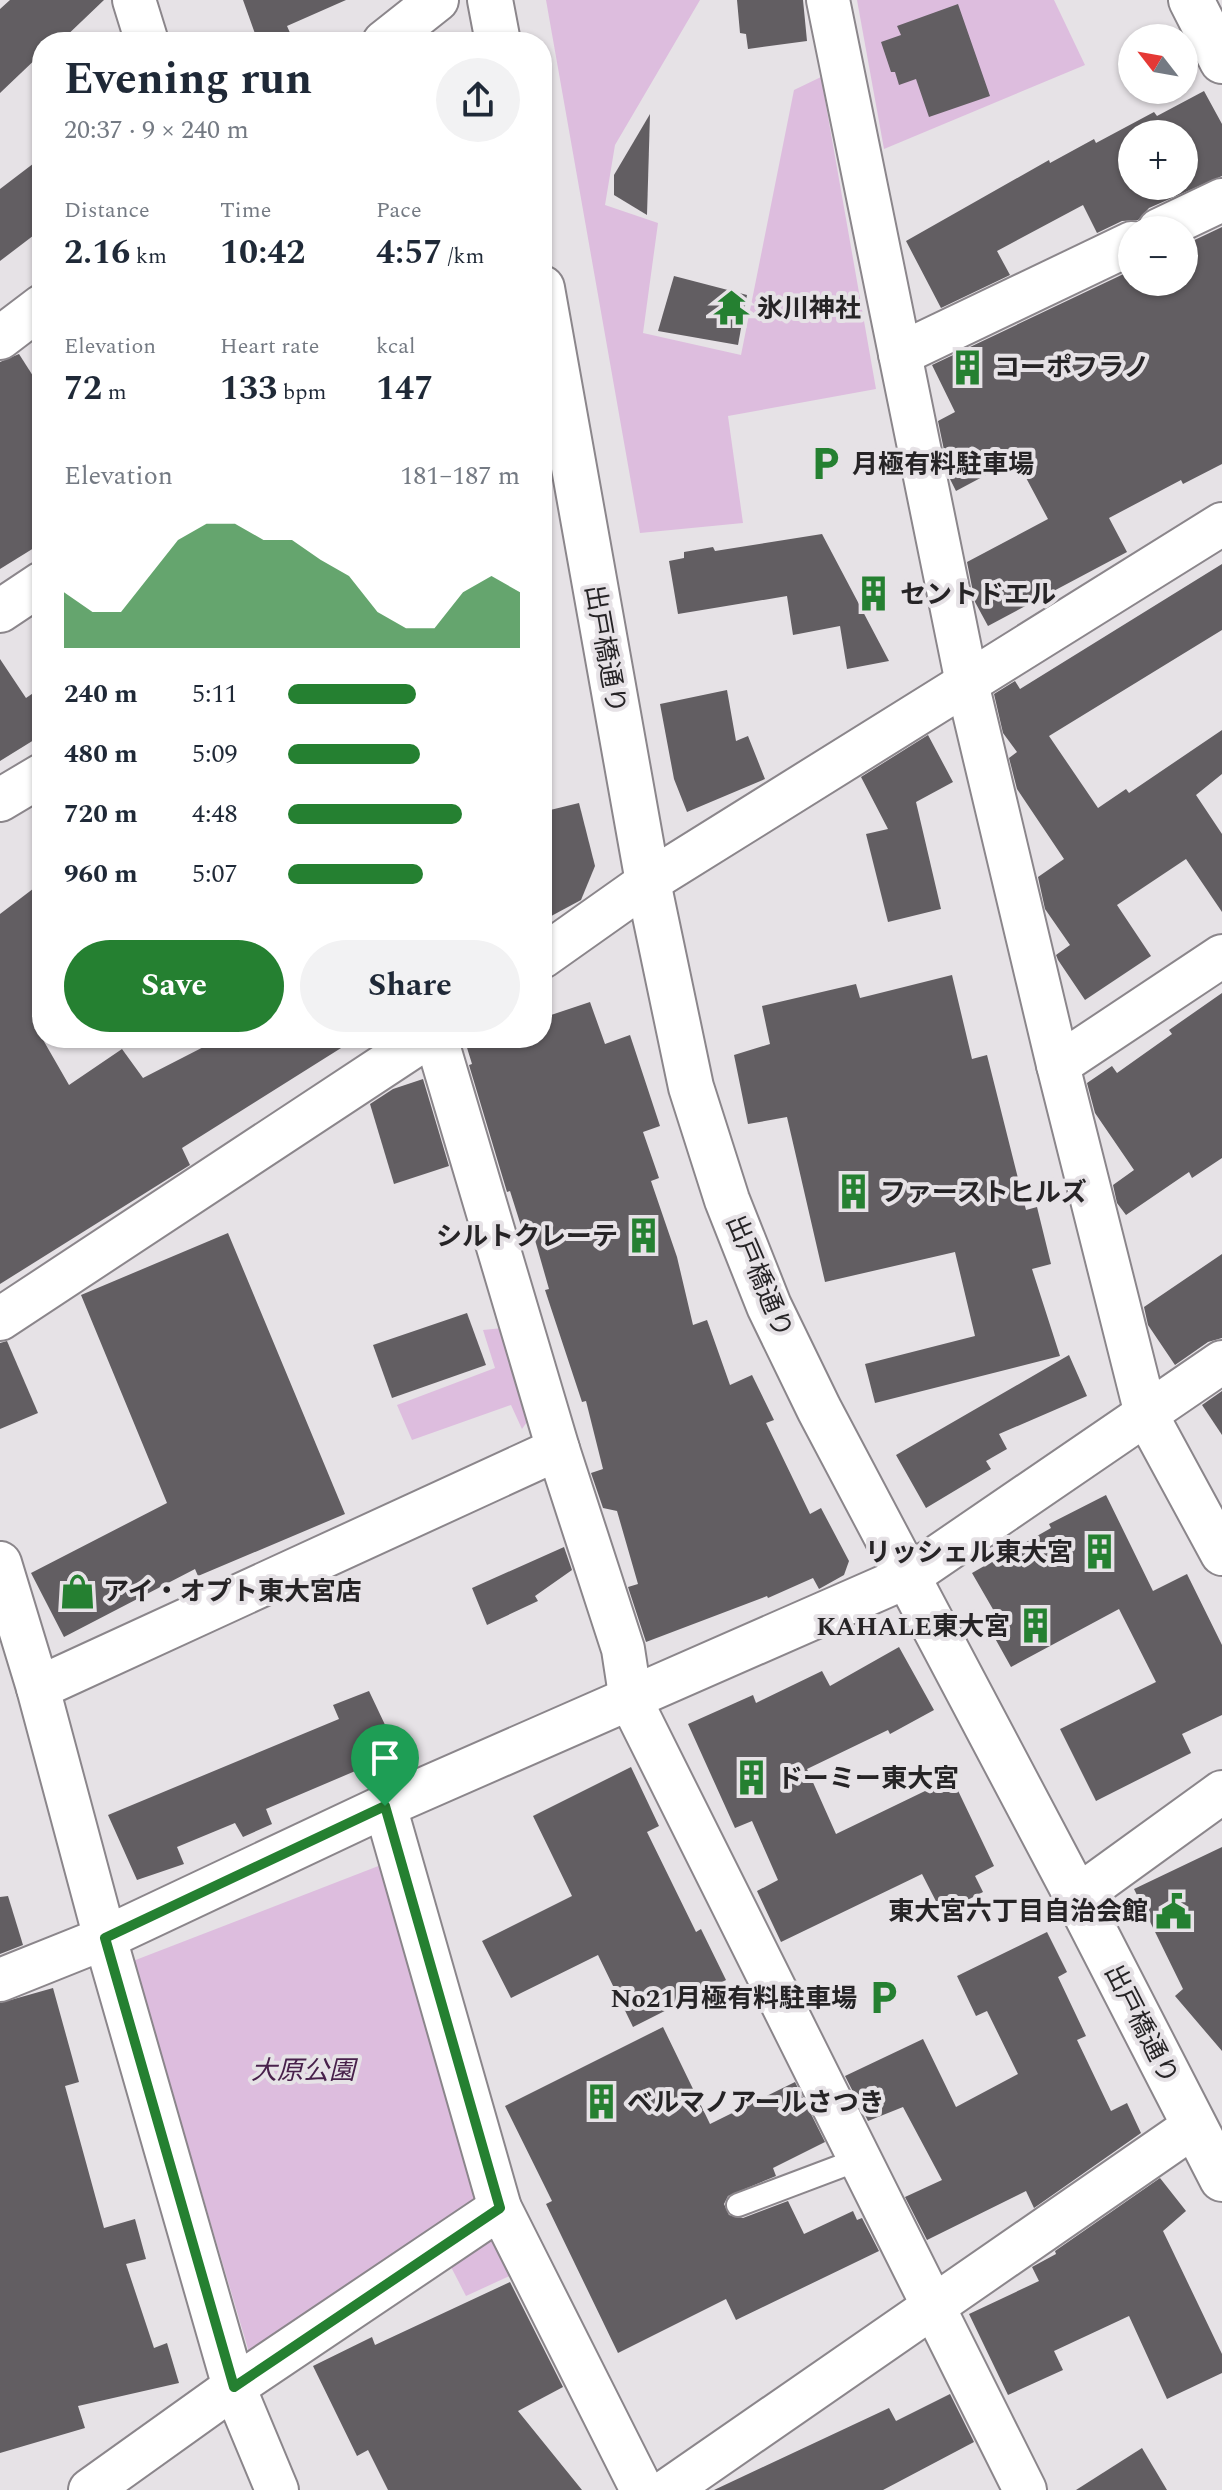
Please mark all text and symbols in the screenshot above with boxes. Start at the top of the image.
north arrow [1118,24,1198,104]
map controls [1118,24,1198,296]
text: Evening run [64,46,312,113]
button: share [436,58,520,142]
text: 20:37 · 9 × 240 m [64,110,249,150]
button: + [1118,120,1198,200]
text: Distance [64,194,150,227]
text: Time [220,194,271,227]
text: Pace [376,194,422,227]
button: − [1118,216,1198,296]
text: 2.16 [64,227,130,279]
text: 10:42 [220,227,305,279]
text: 4:57 [376,227,442,279]
text: km [130,240,167,273]
text: /km [442,240,485,273]
temple icon: 氷川神社 [712,289,750,327]
place label: 氷川神社 [757,289,861,329]
text: Elevation [64,330,156,363]
text: Heart rate [220,330,320,363]
text: kcal [376,330,416,363]
building icon: コーポフラノ [949,348,987,386]
place label: コーポフラノ [994,348,1149,388]
text: 72 [64,363,102,415]
text: 133 [220,363,277,415]
text: 147 [376,363,433,415]
text: m [102,376,127,409]
text: bpm [277,376,326,409]
parking icon: 月極有料駐車場 [807,445,845,483]
place label: 月極有料駐車場 [852,445,1034,485]
text: Elevation [64,456,173,496]
text: 181–187 m [400,456,520,496]
building icon: セントドエル [855,575,893,613]
place label: セントドエル [900,575,1056,615]
street label: 出戸橋通り [574,582,636,717]
text: 240 m [64,674,138,714]
text: 5:11 [192,674,238,714]
text: 480 m [64,734,138,774]
text: 5:09 [192,734,238,774]
text: 720 m [64,794,138,834]
text: 4:48 [192,794,238,834]
text: 960 m [64,854,138,894]
text: 5:07 [192,854,238,894]
button: Save [64,940,284,1032]
button: Share [300,940,520,1032]
building icon: ファーストヒルズ [835,1173,873,1211]
place label: ファーストヒルズ [880,1173,1087,1213]
street label: 出戸橋通り [715,1209,803,1344]
place label: シルトクレーテ [436,1217,618,1257]
building icon: シルトクレーテ [625,1217,663,1255]
place label: リッシェル東大宮 [865,1533,1073,1573]
building icon: リッシェル東大宮 [1080,1533,1118,1571]
shop icon: アイ・オプト東大宮店 [58,1572,96,1610]
place label: アイ・オプト東大宮店 [103,1572,362,1612]
place label: KAHALE東大宮 [816,1607,1010,1647]
building icon: KAHALE東大宮 [1017,1607,1055,1645]
pin [351,1724,419,1806]
icon: arrive [363,1736,407,1780]
building icon: ドーミー東大宮 [732,1759,770,1797]
place label: ドーミー東大宮 [777,1759,959,1799]
place label: 東大宮六丁目自治会館 [888,1892,1148,1932]
public building icon: 東大宮六丁目自治会館 [1155,1892,1193,1930]
street label: 出戸橋通り [1094,1957,1188,2091]
place label: No21月極有料駐車場 [611,1979,857,2019]
parking icon: No21月極有料駐車場 [864,1979,902,2017]
park label: 大原公園 [251,2051,359,2091]
building icon: ベルマノアールさつき [582,2083,620,2121]
place label: ベルマノアールさつき [627,2083,885,2123]

